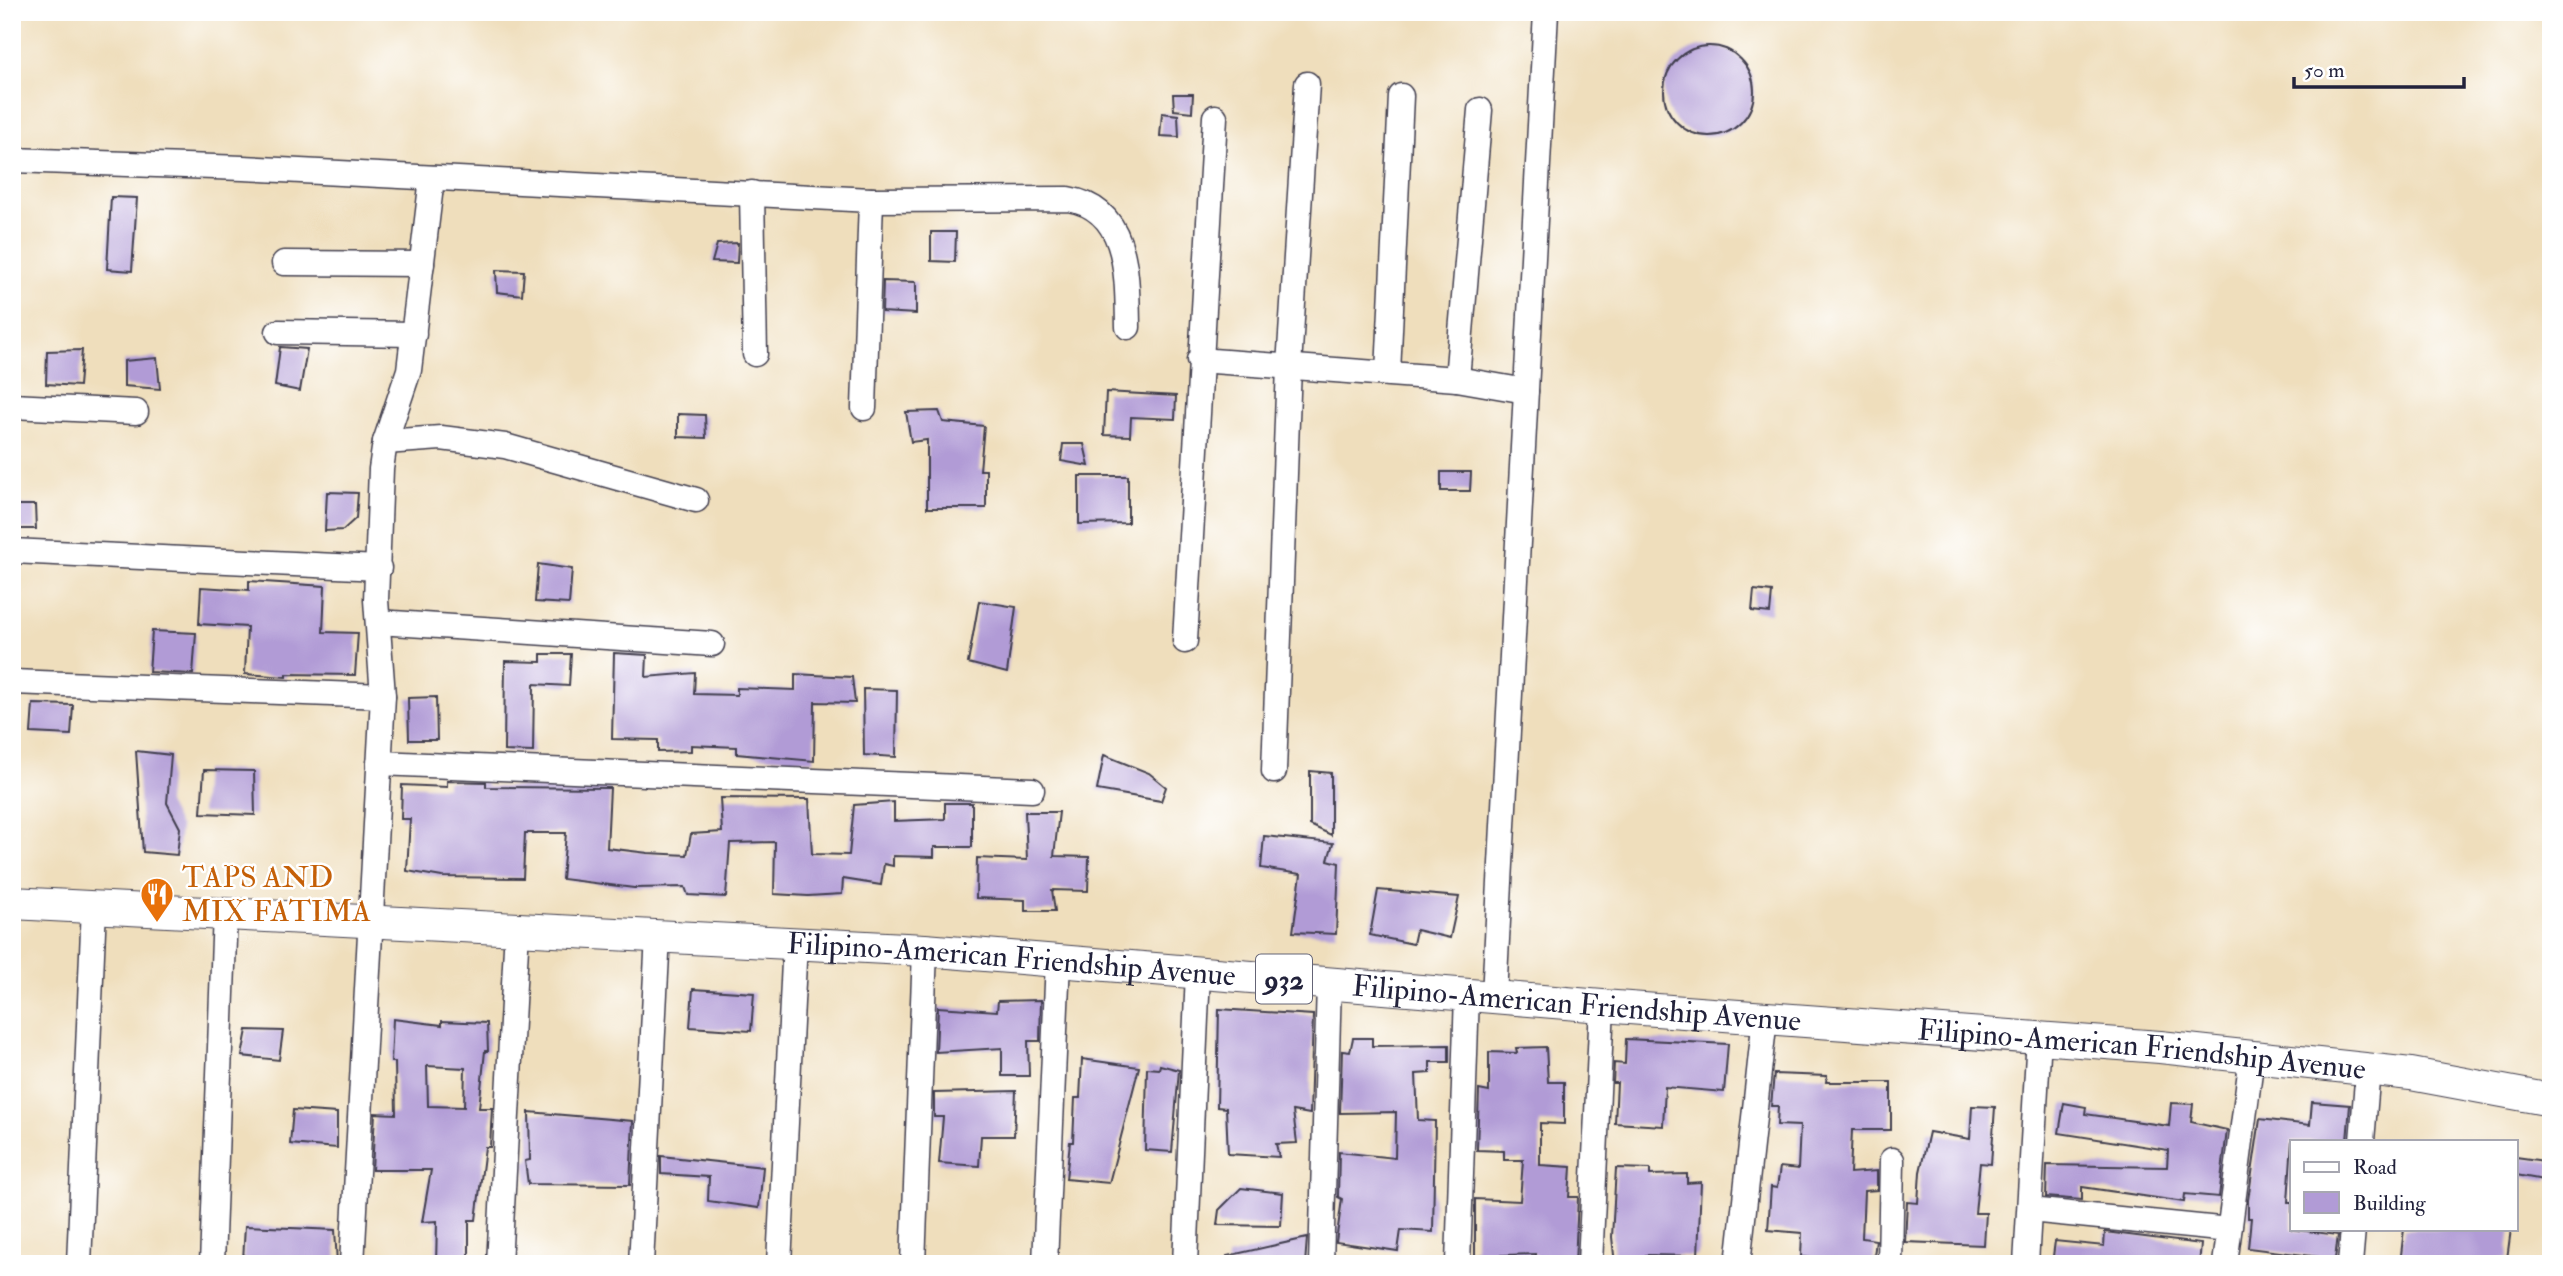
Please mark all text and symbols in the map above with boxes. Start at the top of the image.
scale bar [2294,46,2463,90]
text: 50 m [2304,57,2345,84]
place label: TAPS AND MIX FATIMA [182,859,371,930]
restaurant icon: TAPS AND MIX FATIMA [138,875,176,924]
street label: Filipino-American Friendship Avenue [786,925,1237,995]
road number: 932 [1256,954,1312,1004]
street label: Filipino-American Friendship Avenue [1351,967,1802,1040]
street label: Filipino-American Friendship Avenue [1916,1011,2368,1088]
legend [2290,1140,2518,1230]
text: Road [2353,1154,2398,1181]
text: Building [2353,1190,2426,1217]

